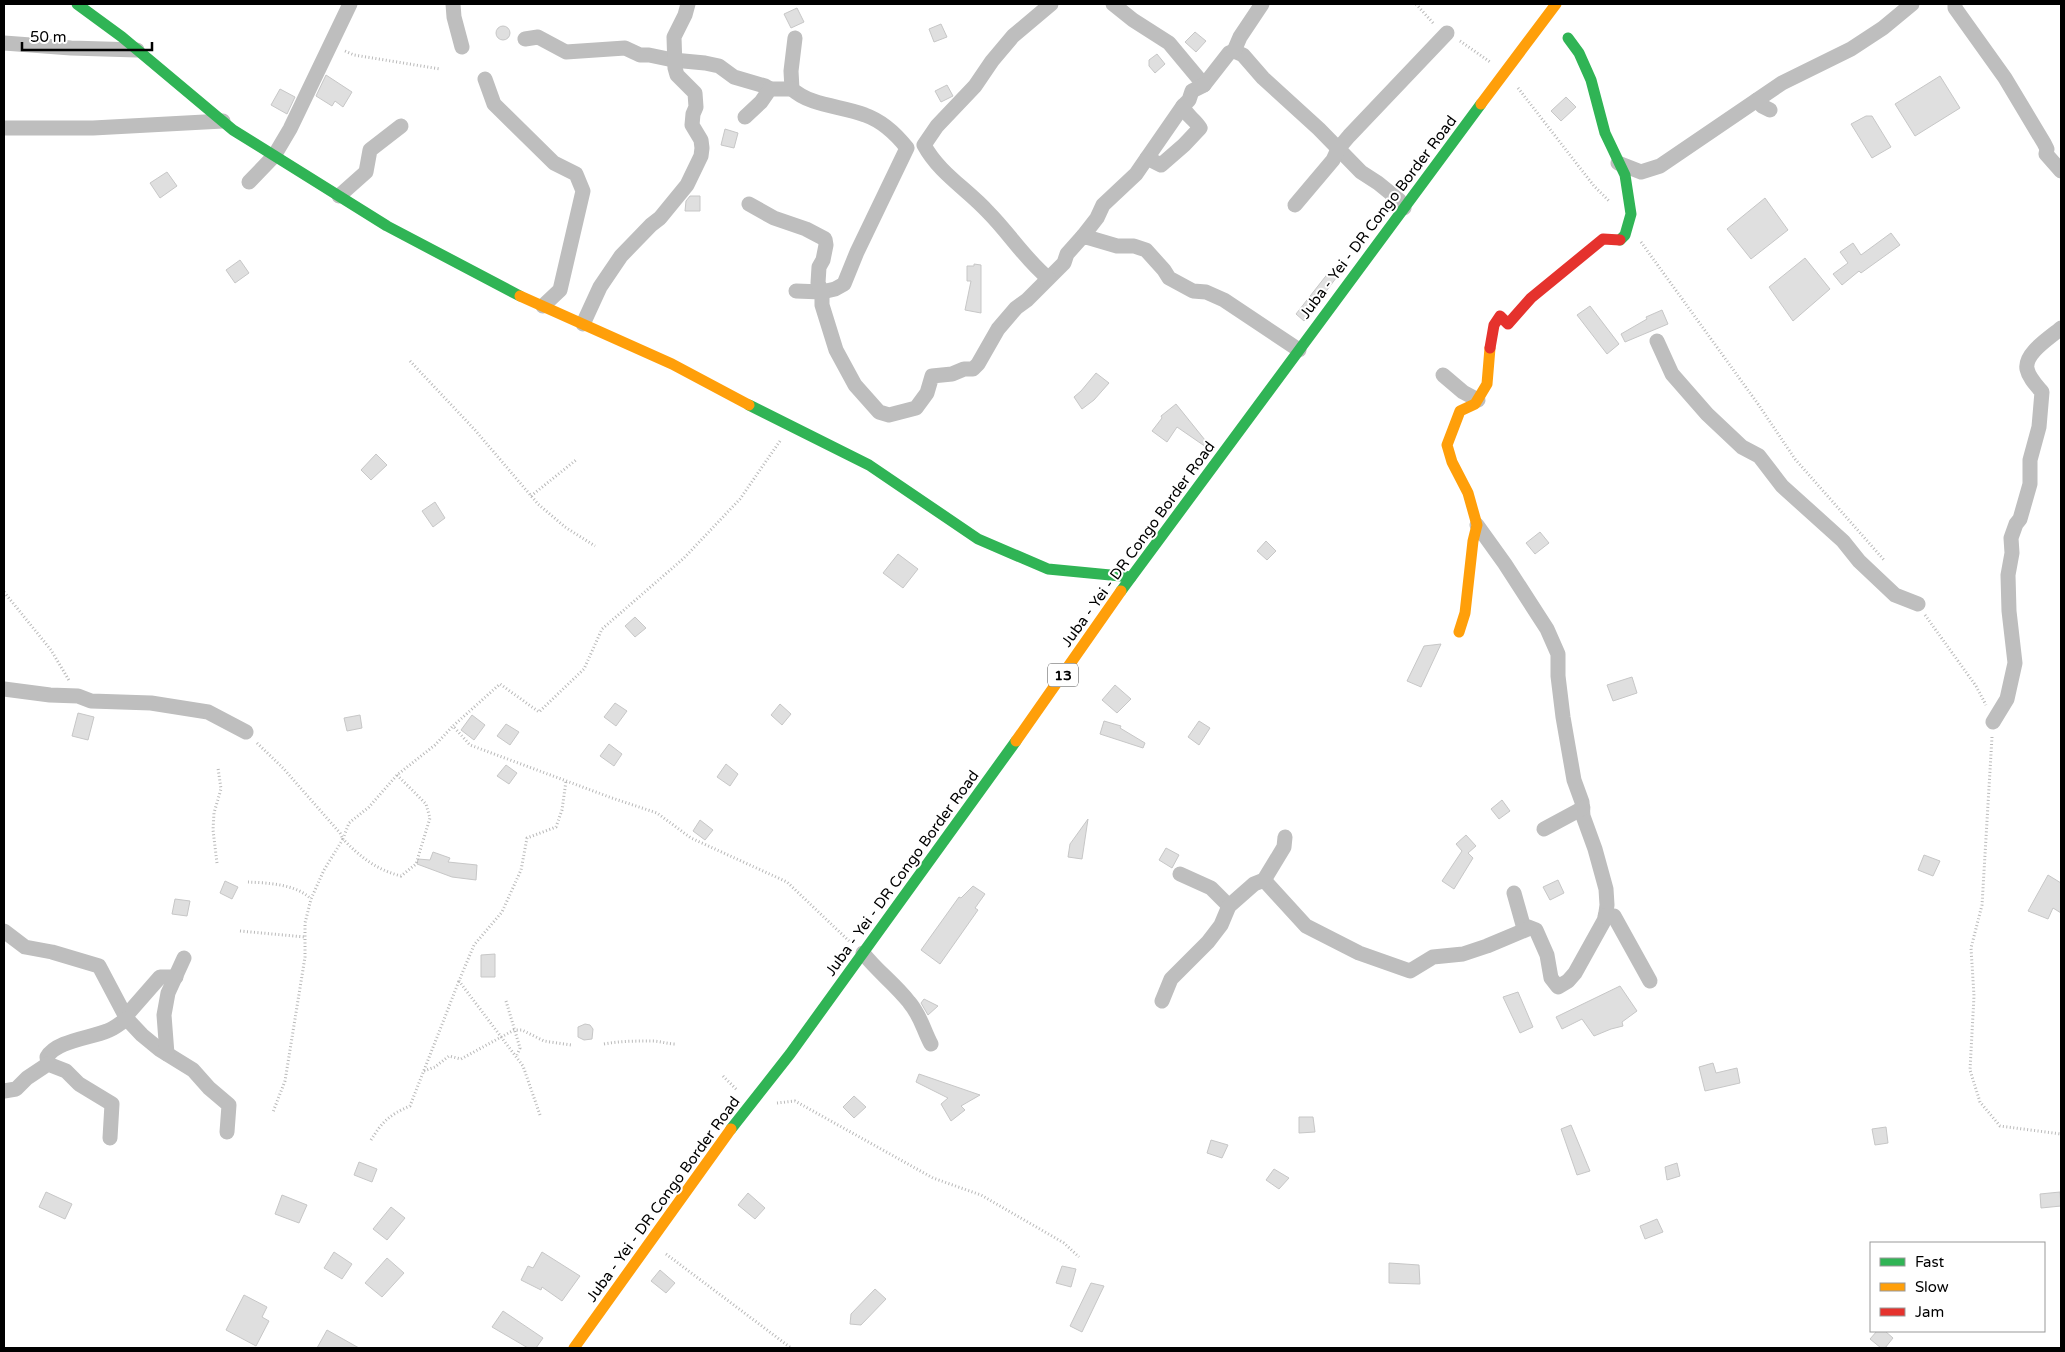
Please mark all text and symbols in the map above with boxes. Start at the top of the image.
scale bar [22,20,152,52]
text: 50 m [30,28,67,46]
street label: Juba - Yei - DR Congo Border Road [1296,112,1460,322]
street label: Juba - Yei - DR Congo Border Road [1057,438,1219,650]
road number: 13 [1048,664,1078,686]
street label: Juba - Yei - DR Congo Border Road [821,767,983,979]
street label: Juba - Yei - DR Congo Border Road [582,1093,744,1305]
legend [1870,1242,2045,1332]
text: Fast [1915,1253,1945,1271]
text: Slow [1915,1278,1949,1296]
text: Jam [1915,1303,1944,1321]

